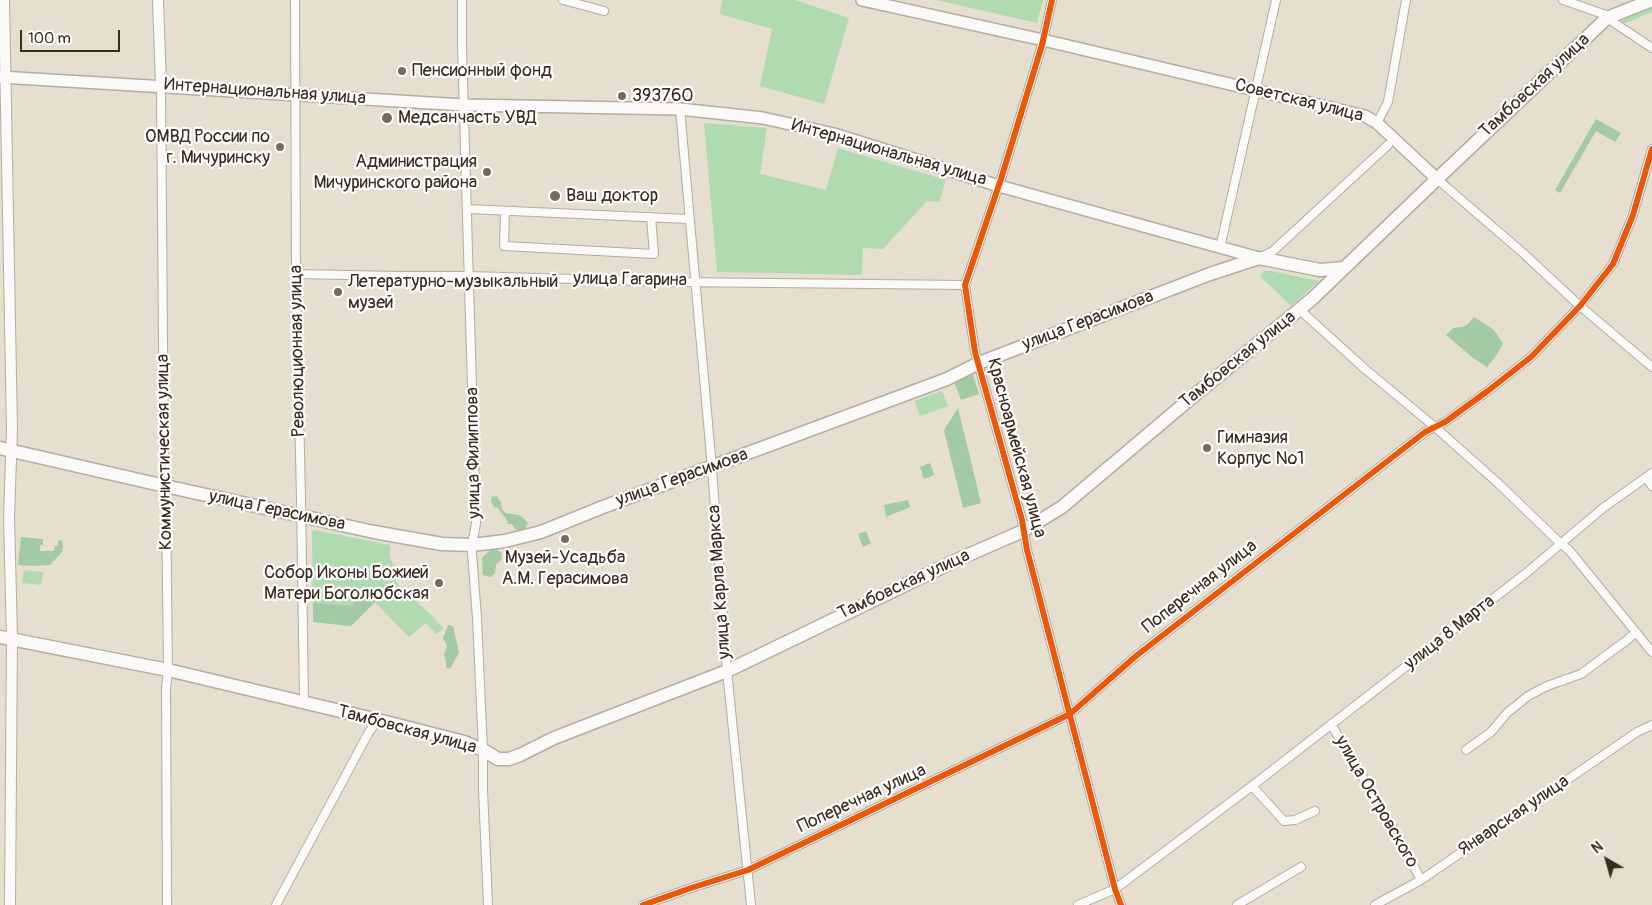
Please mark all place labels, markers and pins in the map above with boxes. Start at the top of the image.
place label: Пенсионный фонд [412,60,552,82]
marker: Пенсионный фонд [396,65,408,77]
place label: 393760 [632,85,694,107]
marker: 393760 [616,90,628,102]
place label: Медсанчасть УВД [398,107,536,129]
marker: Медсанчасть УВД [380,111,394,125]
place label: ОМВД России по г. Мичуринску [145,126,270,168]
marker: ОМВД России по г. Мичуринску [274,141,286,153]
place label: Администрация Мичуринского района [313,151,477,193]
marker: Администрация Мичуринского района [481,166,493,178]
place label: Ваш доктор [566,185,658,207]
marker: Ваш доктор [548,189,562,203]
place label: Летературно-музыкальный музей [348,271,558,314]
marker: Летературно-музыкальный музей [332,286,344,298]
place label: Гимназия Корпус №1 [1217,427,1304,469]
marker: Гимназия Корпус №1 [1201,442,1213,454]
marker: Музей-Усадьба А.М. Герасимова [559,533,571,545]
place label: Музей-Усадьба А.М. Герасимова [502,547,628,590]
place label: Собор Иконы Божией Матери Боголюбская [264,562,429,604]
marker: Собор Иконы Божией Матери Боголюбская [433,577,445,589]

